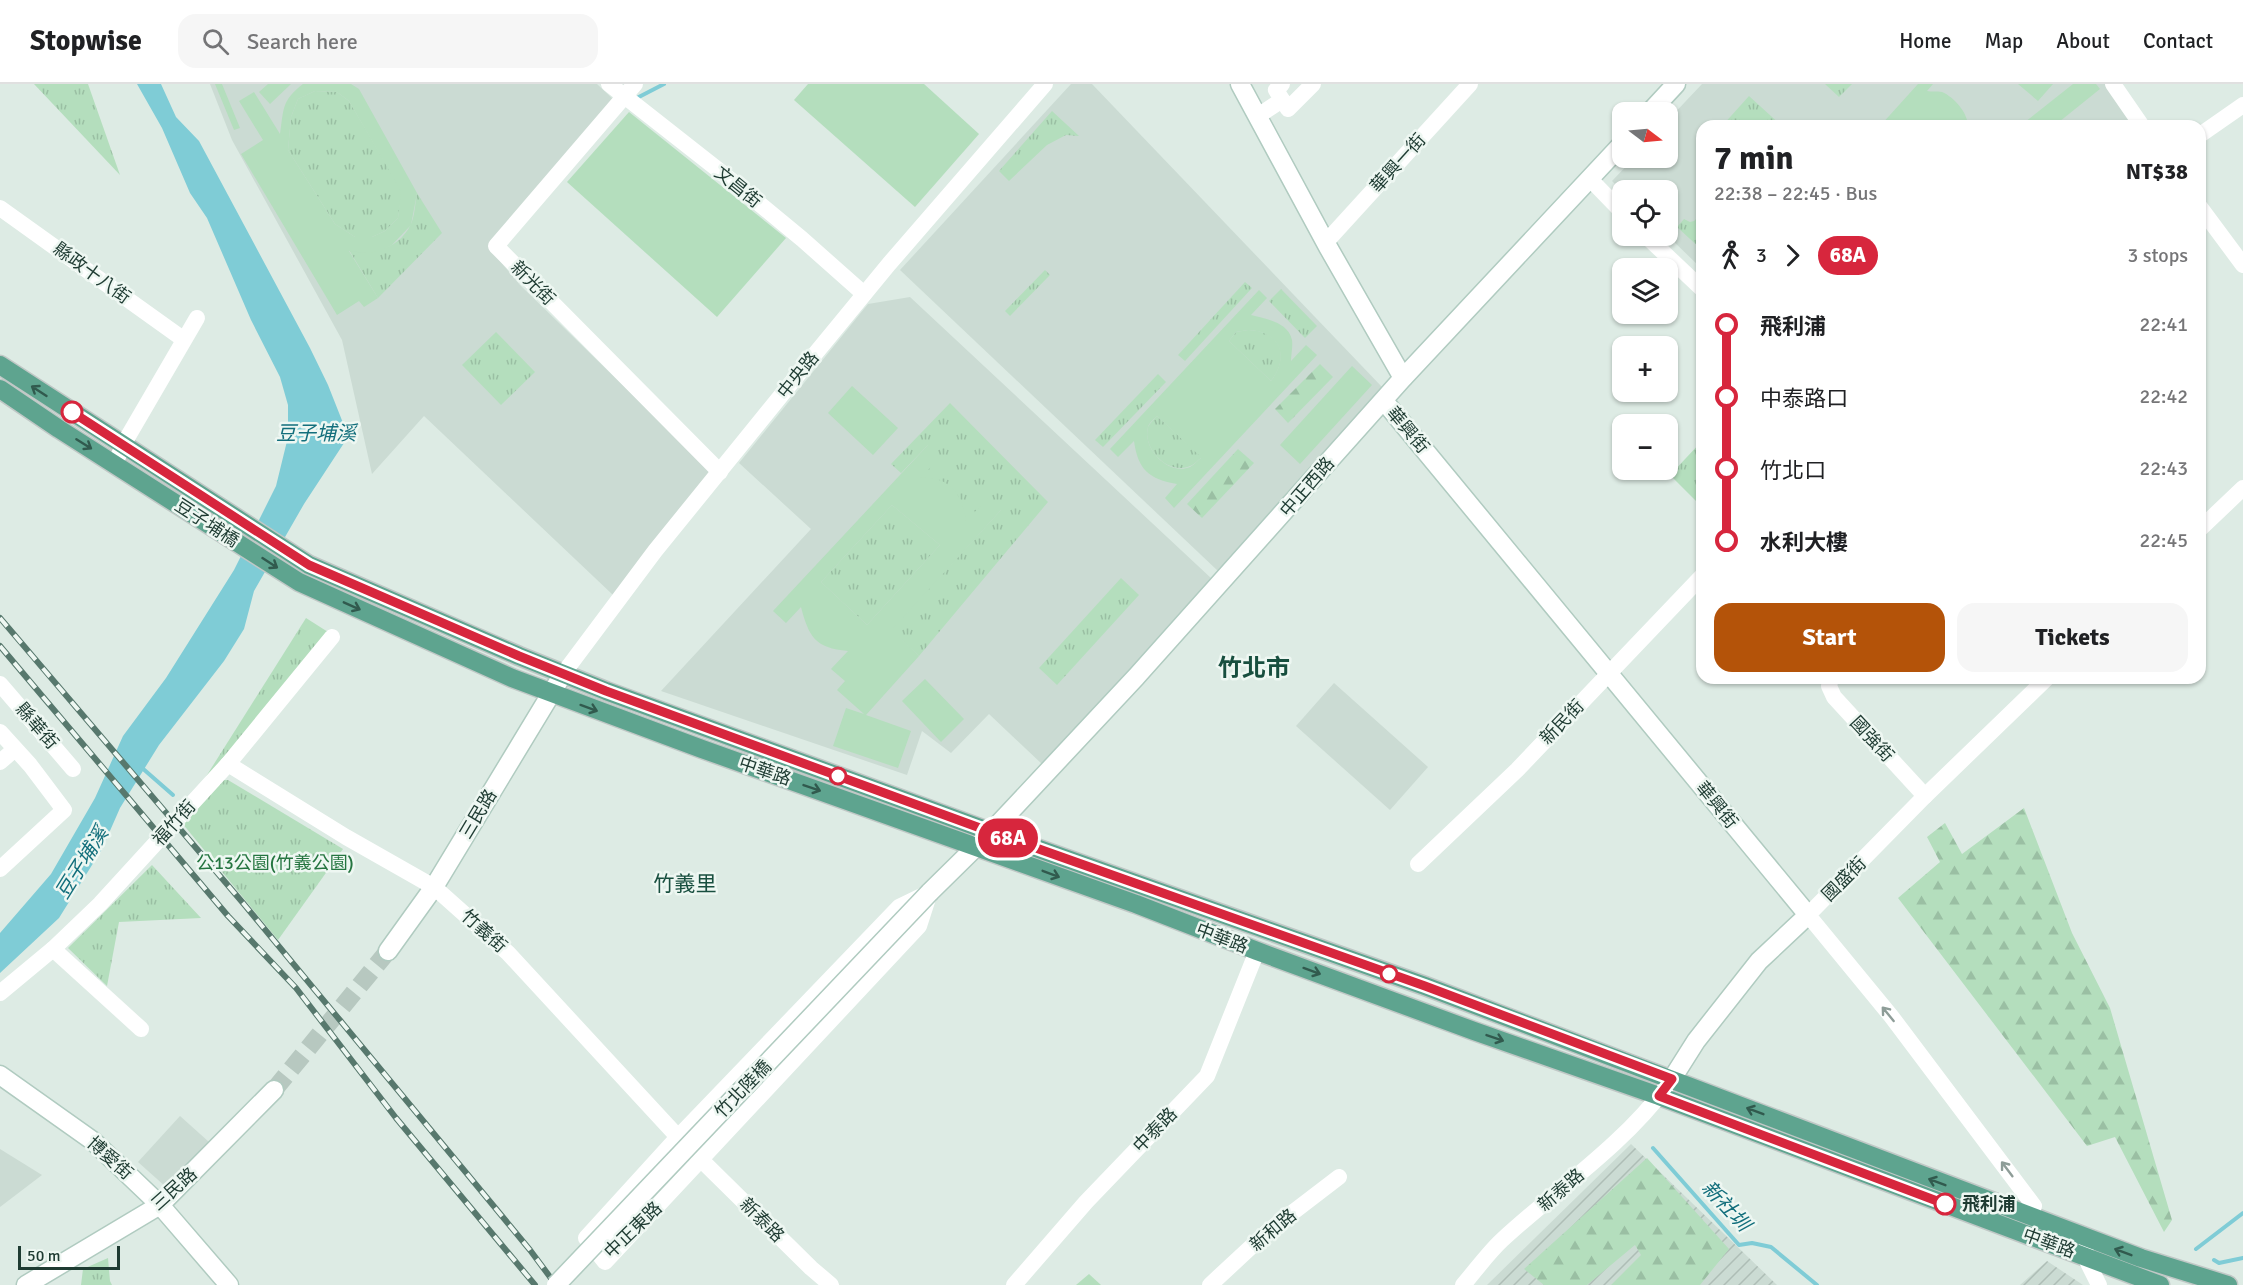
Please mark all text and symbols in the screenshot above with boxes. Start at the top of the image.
search box [178,14,598,68]
text: Stopwise [30,24,142,58]
icon: search [199,25,232,58]
text: Search here [247,28,358,55]
text: Home [1899,28,1952,54]
text: Map [1985,28,2023,54]
text: About [2056,28,2110,54]
text: Contact [2143,28,2213,54]
north arrow [1612,102,1678,168]
map controls [1612,102,1678,480]
street label: 華興一街 [1366,129,1430,197]
text: 7 min [1714,138,1794,179]
text: NT$38 [2126,158,2188,185]
street label: 文昌街 [710,161,766,213]
button: locate [1612,180,1678,246]
text: 22:38 – 22:45 · Bus [1714,181,1877,206]
street label: 縣政十八街 [49,238,135,308]
icon: walk [1714,239,1747,272]
icon: forward [1776,239,1809,272]
text: 68A [1830,242,1866,268]
text: 3 [1756,243,1767,268]
text: 3 stops [2127,243,2188,268]
street label: 新光街 [506,256,560,310]
button: layers [1612,258,1678,324]
text: 22:41 [2139,312,2188,337]
text: 飛利浦 [1760,313,1826,340]
button: + [1612,336,1678,402]
street label: 中央路 [772,347,824,403]
text: 22:42 [2139,384,2188,409]
one-way arrow [31,385,48,397]
text: 中泰路口 [1760,385,1848,412]
unlabelled marker [61,401,83,423]
street label: 華興街 [1382,402,1434,458]
button: − [1612,414,1678,480]
water label: 豆子埔溪 [276,421,359,446]
one-way arrow [75,439,92,451]
street label: 中正西路 [1275,453,1339,521]
text: 22:43 [2139,456,2188,481]
text: 竹北口 [1760,457,1826,484]
street label: 豆子埔橋 [171,494,243,552]
text: 22:45 [2139,528,2188,553]
text: 水利大樓 [1760,529,1848,556]
one-way arrow [261,558,278,570]
one-way arrow [343,600,361,612]
button: Start [1714,603,1945,672]
button: Tickets [1957,603,2188,672]
district label: 竹北市 [1218,653,1290,683]
street label: 新民街 [1535,695,1589,749]
street label: 縣華街 [11,698,63,754]
one-way arrow [579,703,598,714]
street label: 國強街 [1846,712,1898,766]
street label: 中華路 [736,752,794,790]
unlabelled marker [829,767,847,785]
street label: 華興街 [1691,777,1743,833]
one-way arrow [802,784,821,795]
street label: 三民路 [455,785,501,843]
street label: 福竹街 [148,796,200,850]
line badge: 68A [974,818,1042,858]
water label: 豆子埔溪 [50,820,115,904]
text: 68A [990,825,1026,851]
park label: 公13公園(竹義公園) [196,852,354,874]
street label: 國盛街 [1817,852,1871,906]
one-way arrow [1041,870,1060,881]
district label: 竹義里 [654,871,717,897]
street label: 竹義街 [457,905,511,957]
street label: 中華路 [1193,918,1251,958]
unlabelled marker [1380,965,1398,983]
one-way arrow [1302,966,1320,977]
one-way arrow [1882,1006,1895,1022]
one-way arrow [1485,1034,1504,1045]
street label: 竹北陸橋 [710,1055,776,1123]
street label: 中泰路 [1128,1103,1182,1157]
one-way arrow [1746,1105,1765,1116]
street label: 博愛街 [83,1132,137,1184]
one-way arrow [2000,1161,2013,1177]
street label: 三民路 [147,1163,201,1215]
street label: 新泰路 [1533,1164,1589,1216]
one-way arrow [1928,1175,1947,1186]
water label: 新社圳 [1696,1176,1758,1239]
street label: 新泰路 [735,1193,789,1247]
marker: 飛利浦 [1934,1193,1956,1215]
place label: 飛利浦 [1962,1193,2016,1215]
street label: 中正東路 [599,1197,667,1263]
street label: 新和路 [1245,1204,1301,1256]
street label: 中華路 [2020,1223,2078,1263]
scale bar [18,1243,120,1270]
one-way arrow [2114,1245,2133,1256]
text: 50 m [27,1246,61,1266]

